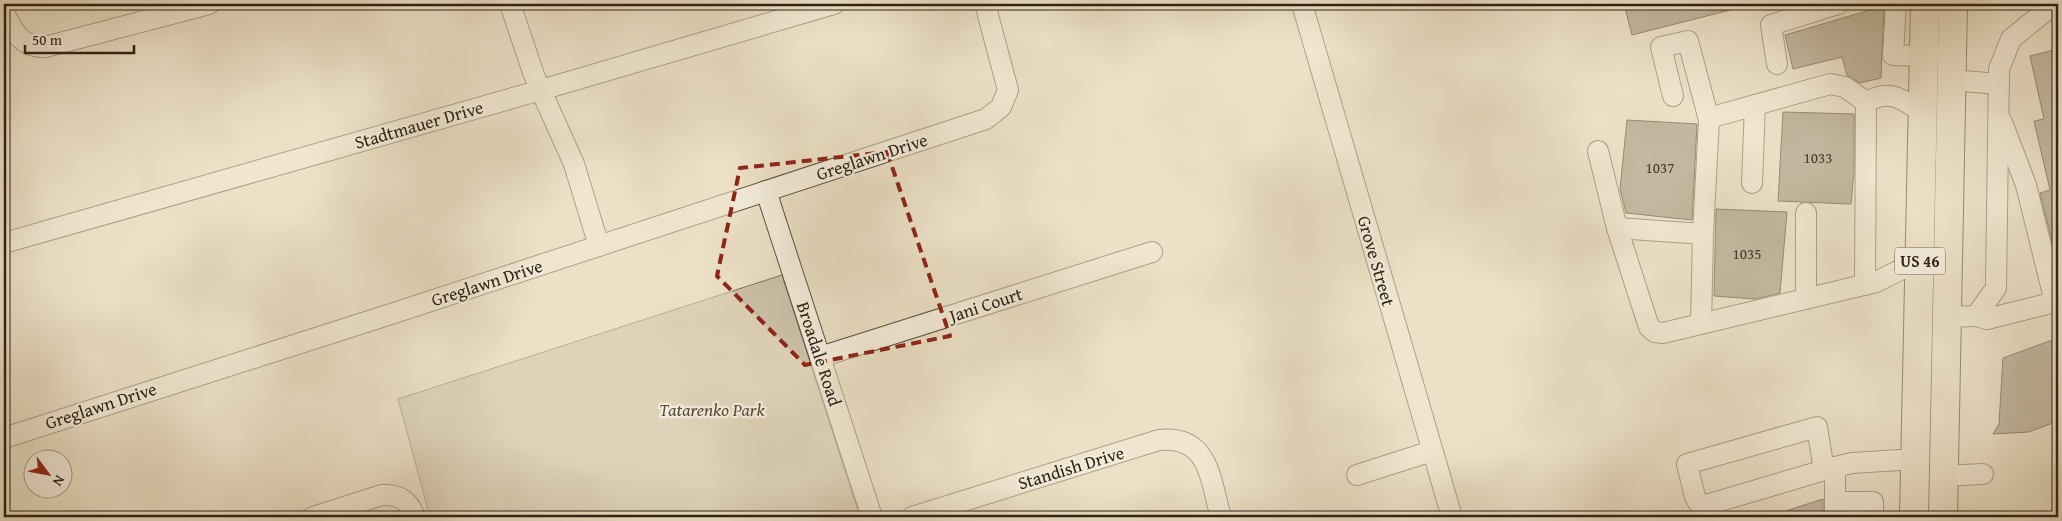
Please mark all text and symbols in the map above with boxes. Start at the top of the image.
scale bar [25,22,134,54]
text: 50 m [32,29,63,50]
street label: Stadtmauer Drive [351,93,486,156]
street label: Greglawn Drive [813,126,931,187]
house number: 1033 [1804,147,1832,168]
house number: 1037 [1646,157,1674,178]
street label: Grove Street [1351,212,1402,310]
house number: 1035 [1733,243,1761,264]
road number: US 46 [1895,248,1945,274]
street label: Greglawn Drive [428,252,546,313]
street label: Jani Court [944,280,1027,330]
street label: Broadale Road [790,298,849,410]
street label: Greglawn Drive [42,375,160,436]
park label: Tatarenko Park [659,396,765,423]
street label: Standish Drive [1014,439,1127,497]
north arrow [22,448,72,498]
text: N [48,472,70,491]

